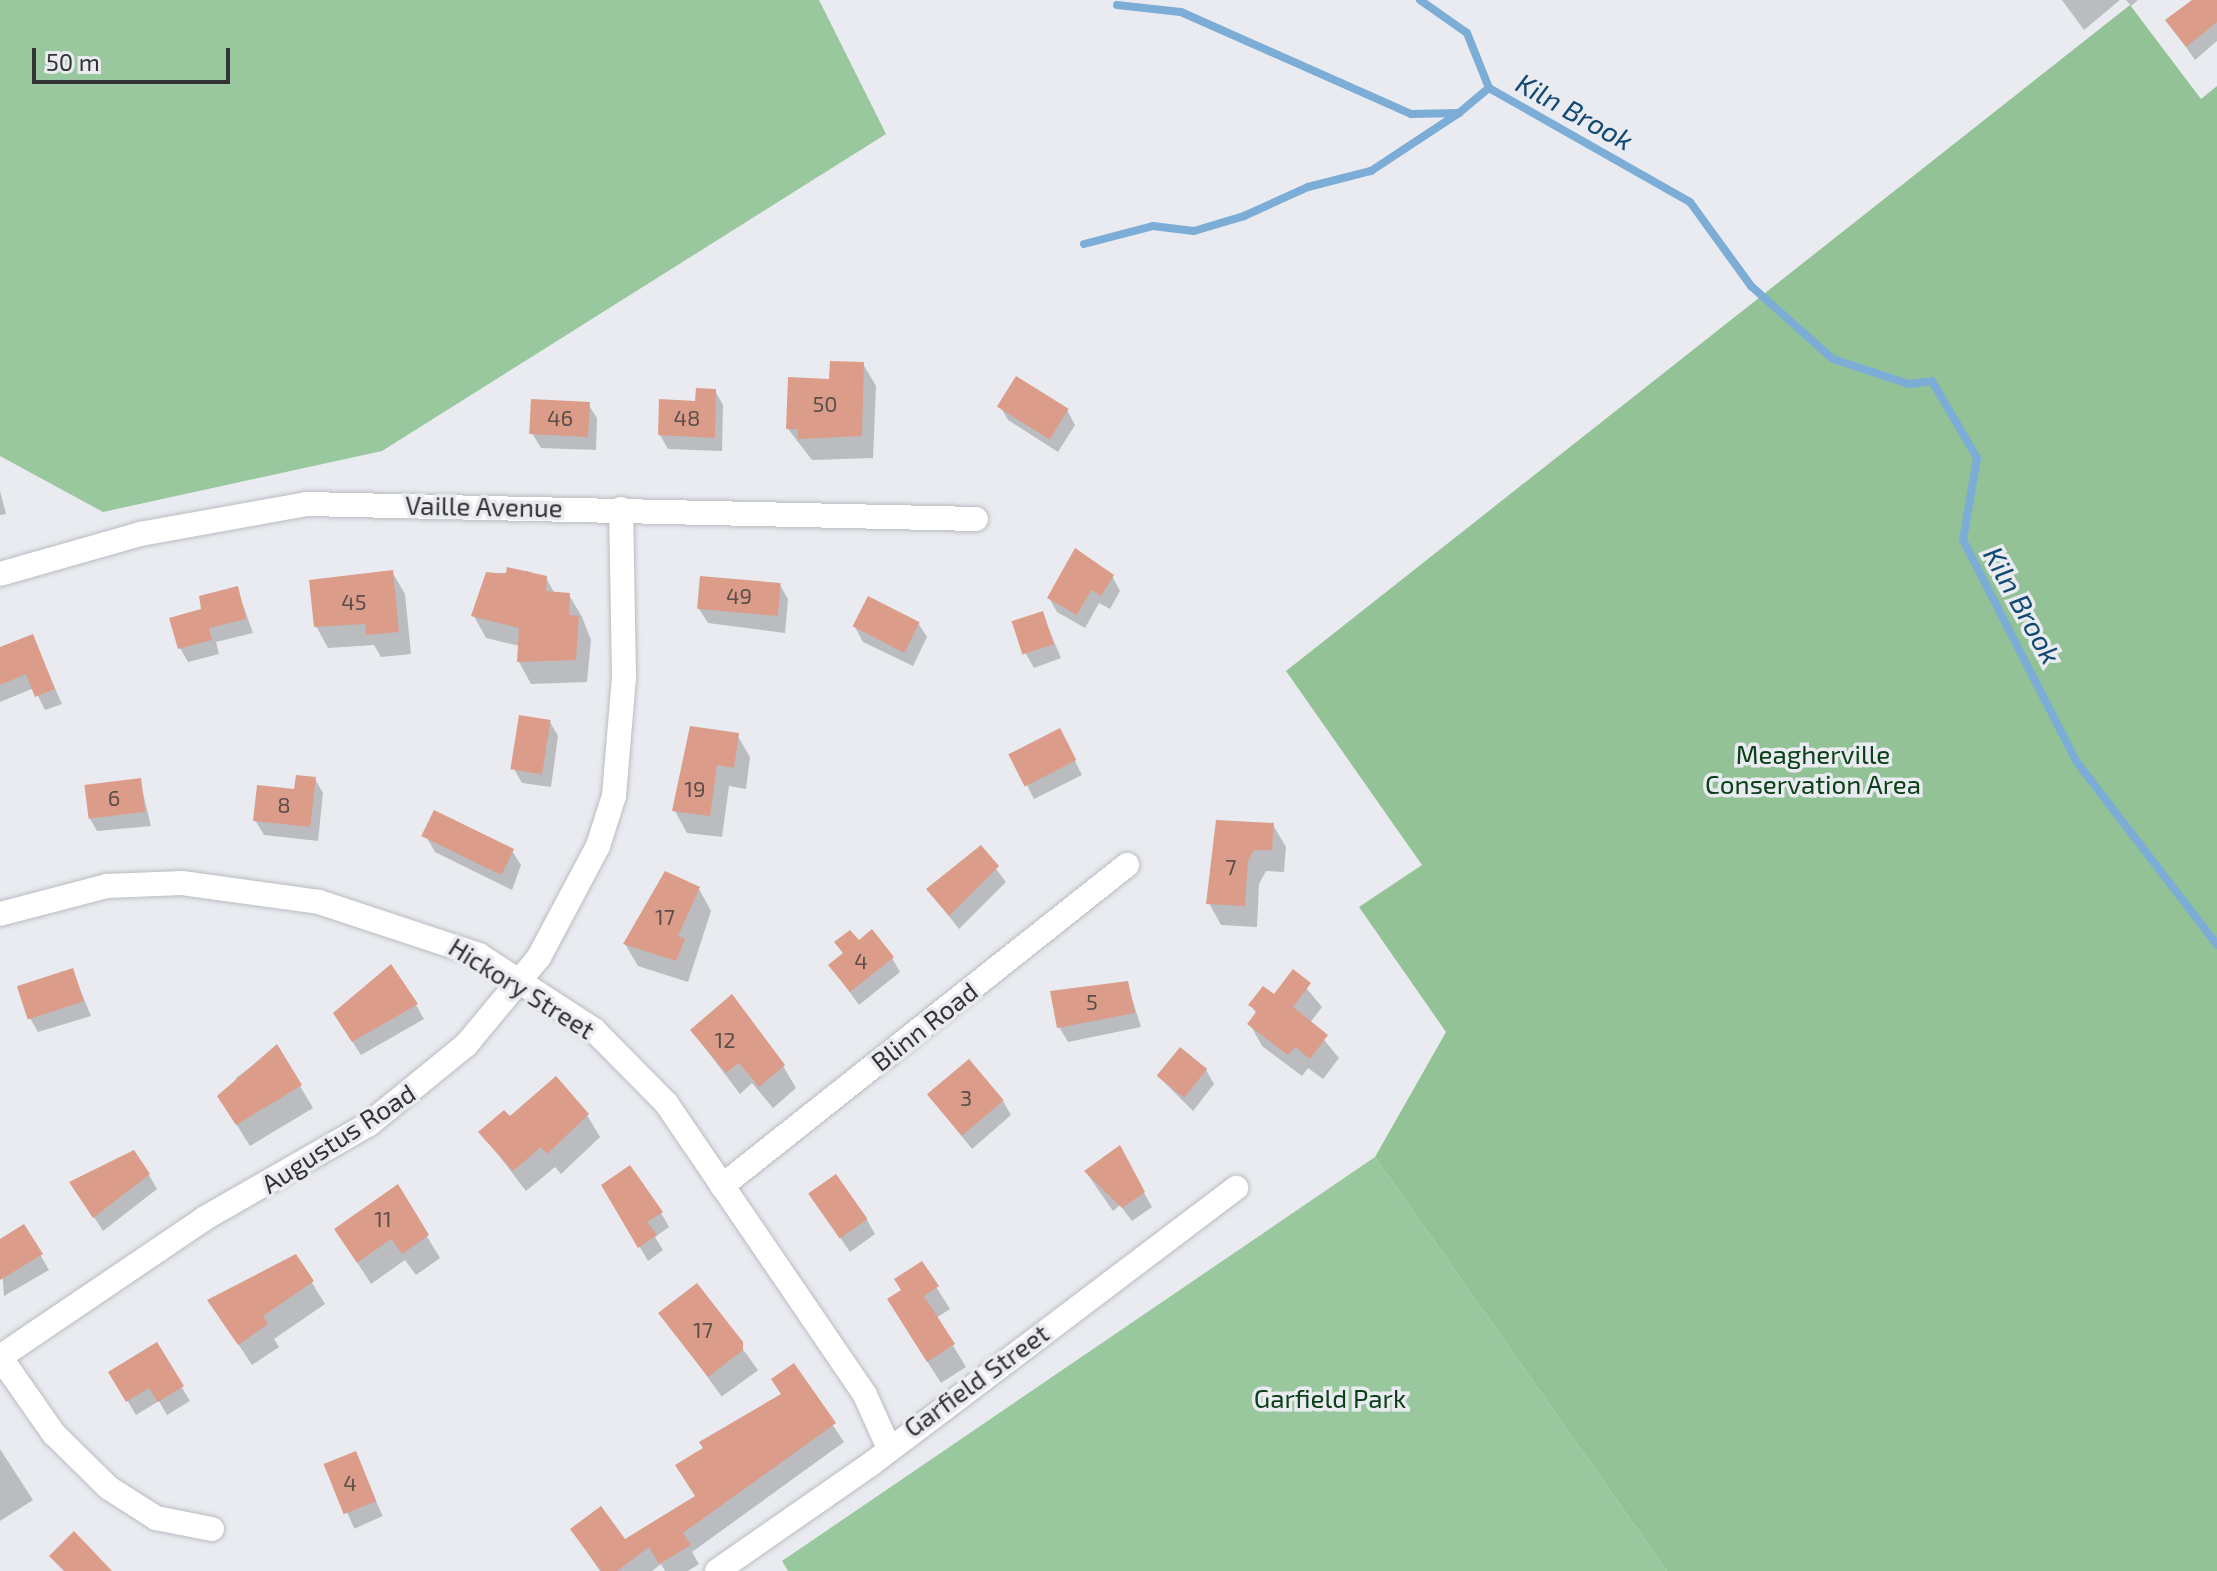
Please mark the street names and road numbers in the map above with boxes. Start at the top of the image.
street label: Vaille Avenue [405,489,563,523]
street label: Hickory Street [443,931,601,1045]
street label: Blinn Road [865,975,983,1077]
street label: Augustus Road [255,1077,421,1199]
street label: Garfield Street [897,1317,1055,1443]

